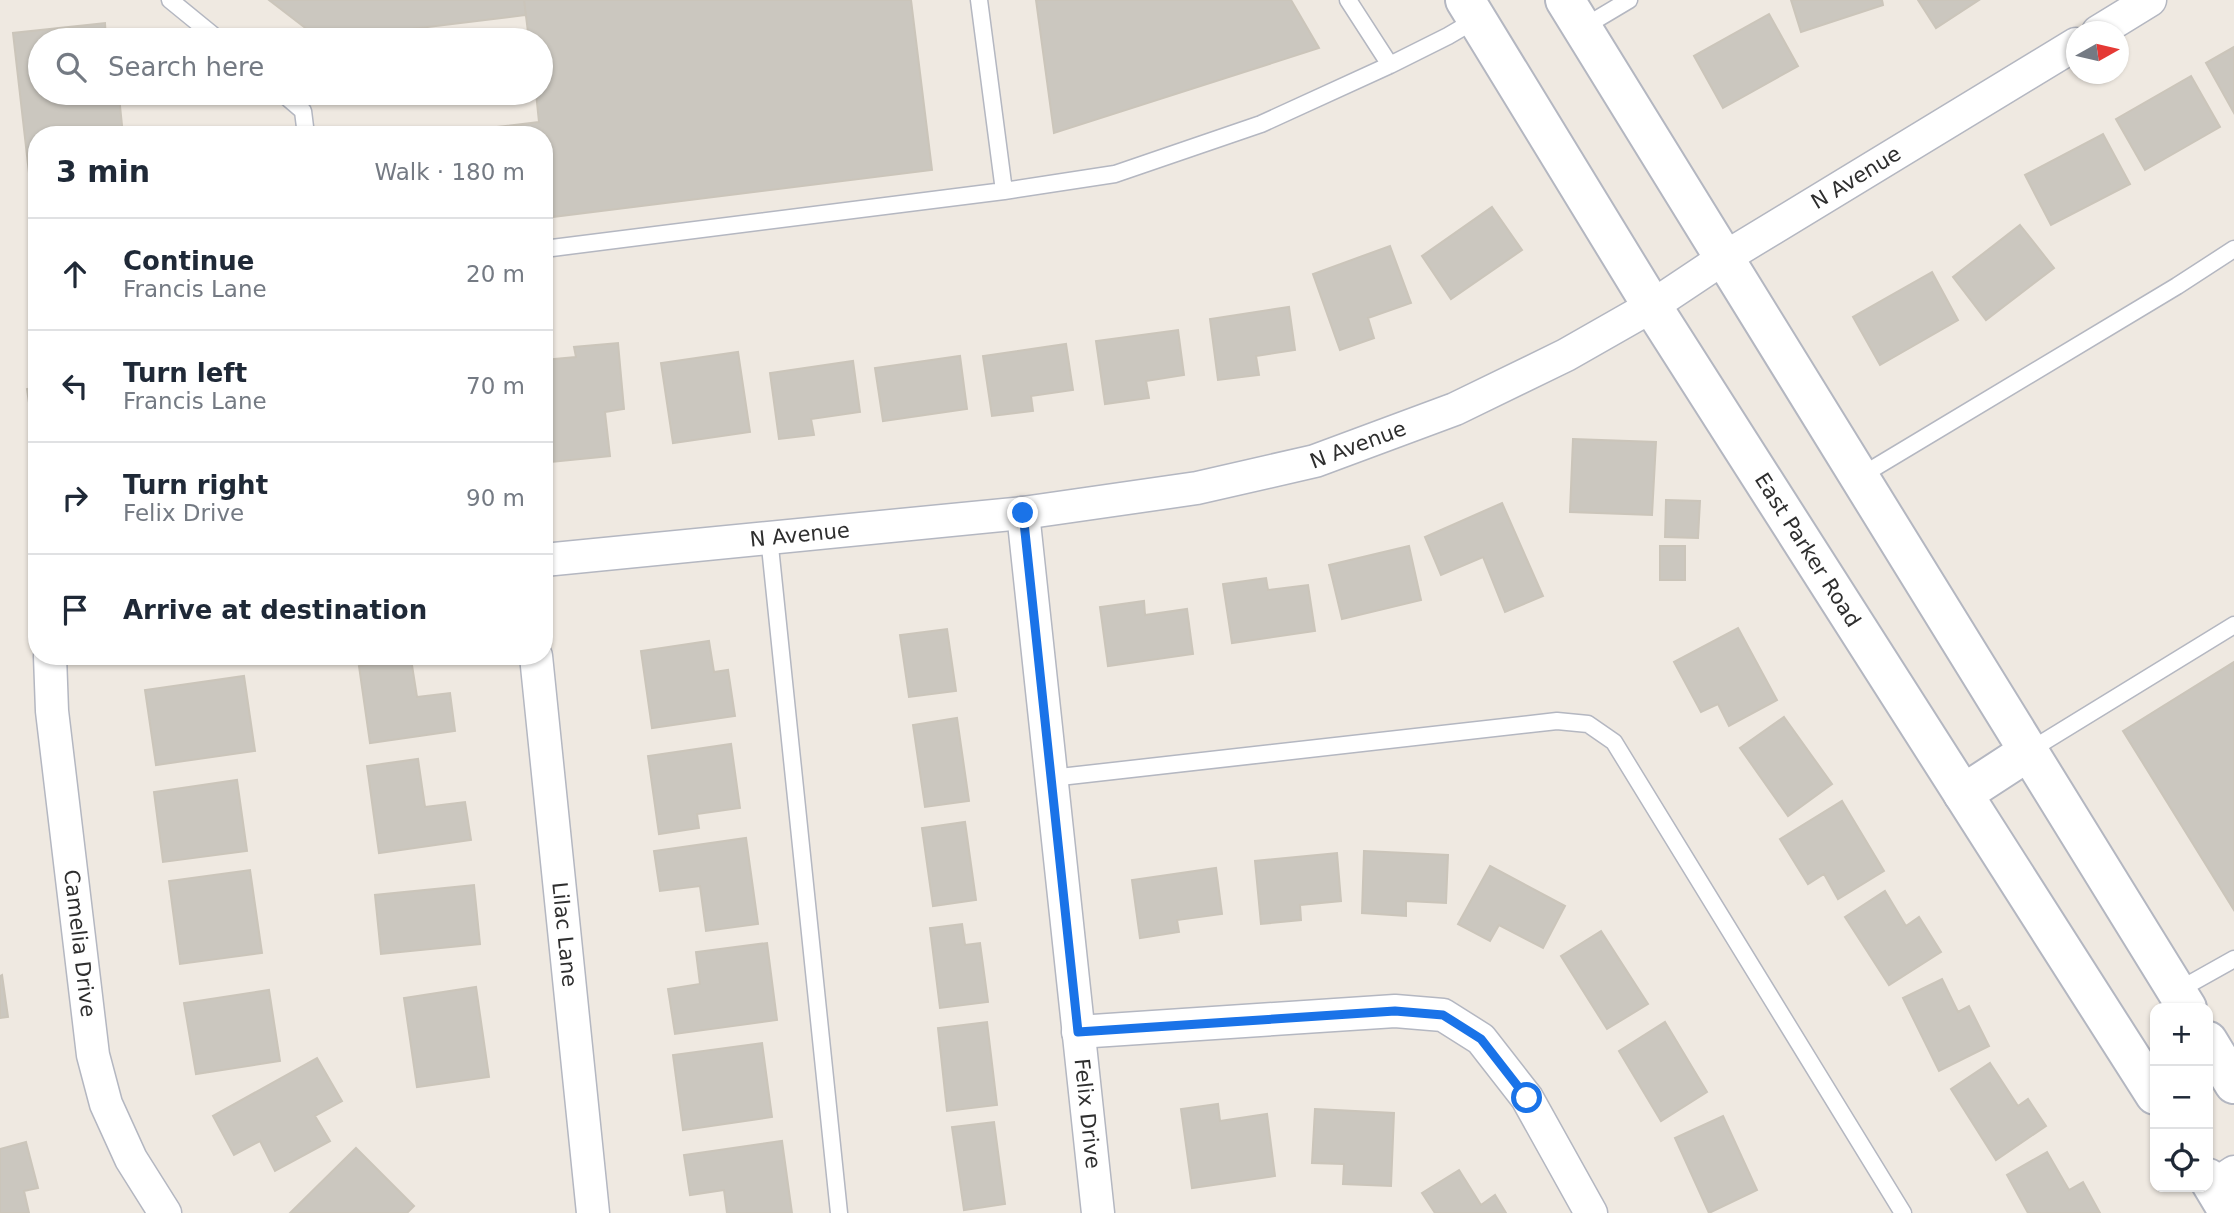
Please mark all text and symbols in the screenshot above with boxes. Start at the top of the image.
north arrow [2066,21,2129,84]
search box [28,28,553,105]
icon: search [52,48,90,86]
text: Search here [108,52,264,82]
street label: N Avenue [1807,141,1905,214]
text: 3 min [56,154,150,189]
text: Walk · 180 m [374,159,525,185]
text: Continue [123,246,254,276]
icon: ahead [56,255,94,293]
text: 20 m [466,261,525,287]
text: Francis Lane [123,276,267,302]
text: Turn left [123,358,247,388]
icon: left [56,367,94,405]
text: 70 m [466,373,525,399]
text: Francis Lane [123,388,267,414]
street label: N Avenue [1307,416,1409,474]
street label: East Parker Road [1750,469,1865,631]
text: Turn right [123,470,268,500]
icon: right [56,479,94,517]
text: 90 m [466,485,525,511]
route end [1007,497,1038,528]
text: Felix Drive [123,500,244,526]
street label: N Avenue [749,518,851,552]
icon: arrive [56,591,94,629]
text: Arrive at destination [123,595,427,625]
street label: Camelia Drive [59,868,100,1018]
street label: Lilac Lane [547,881,582,988]
map controls [2150,1003,2213,1192]
button: + [2150,1003,2213,1066]
street label: Felix Drive [1070,1057,1105,1170]
button: − [2150,1066,2213,1129]
route start [1511,1082,1542,1113]
button: locate [2150,1129,2213,1192]

